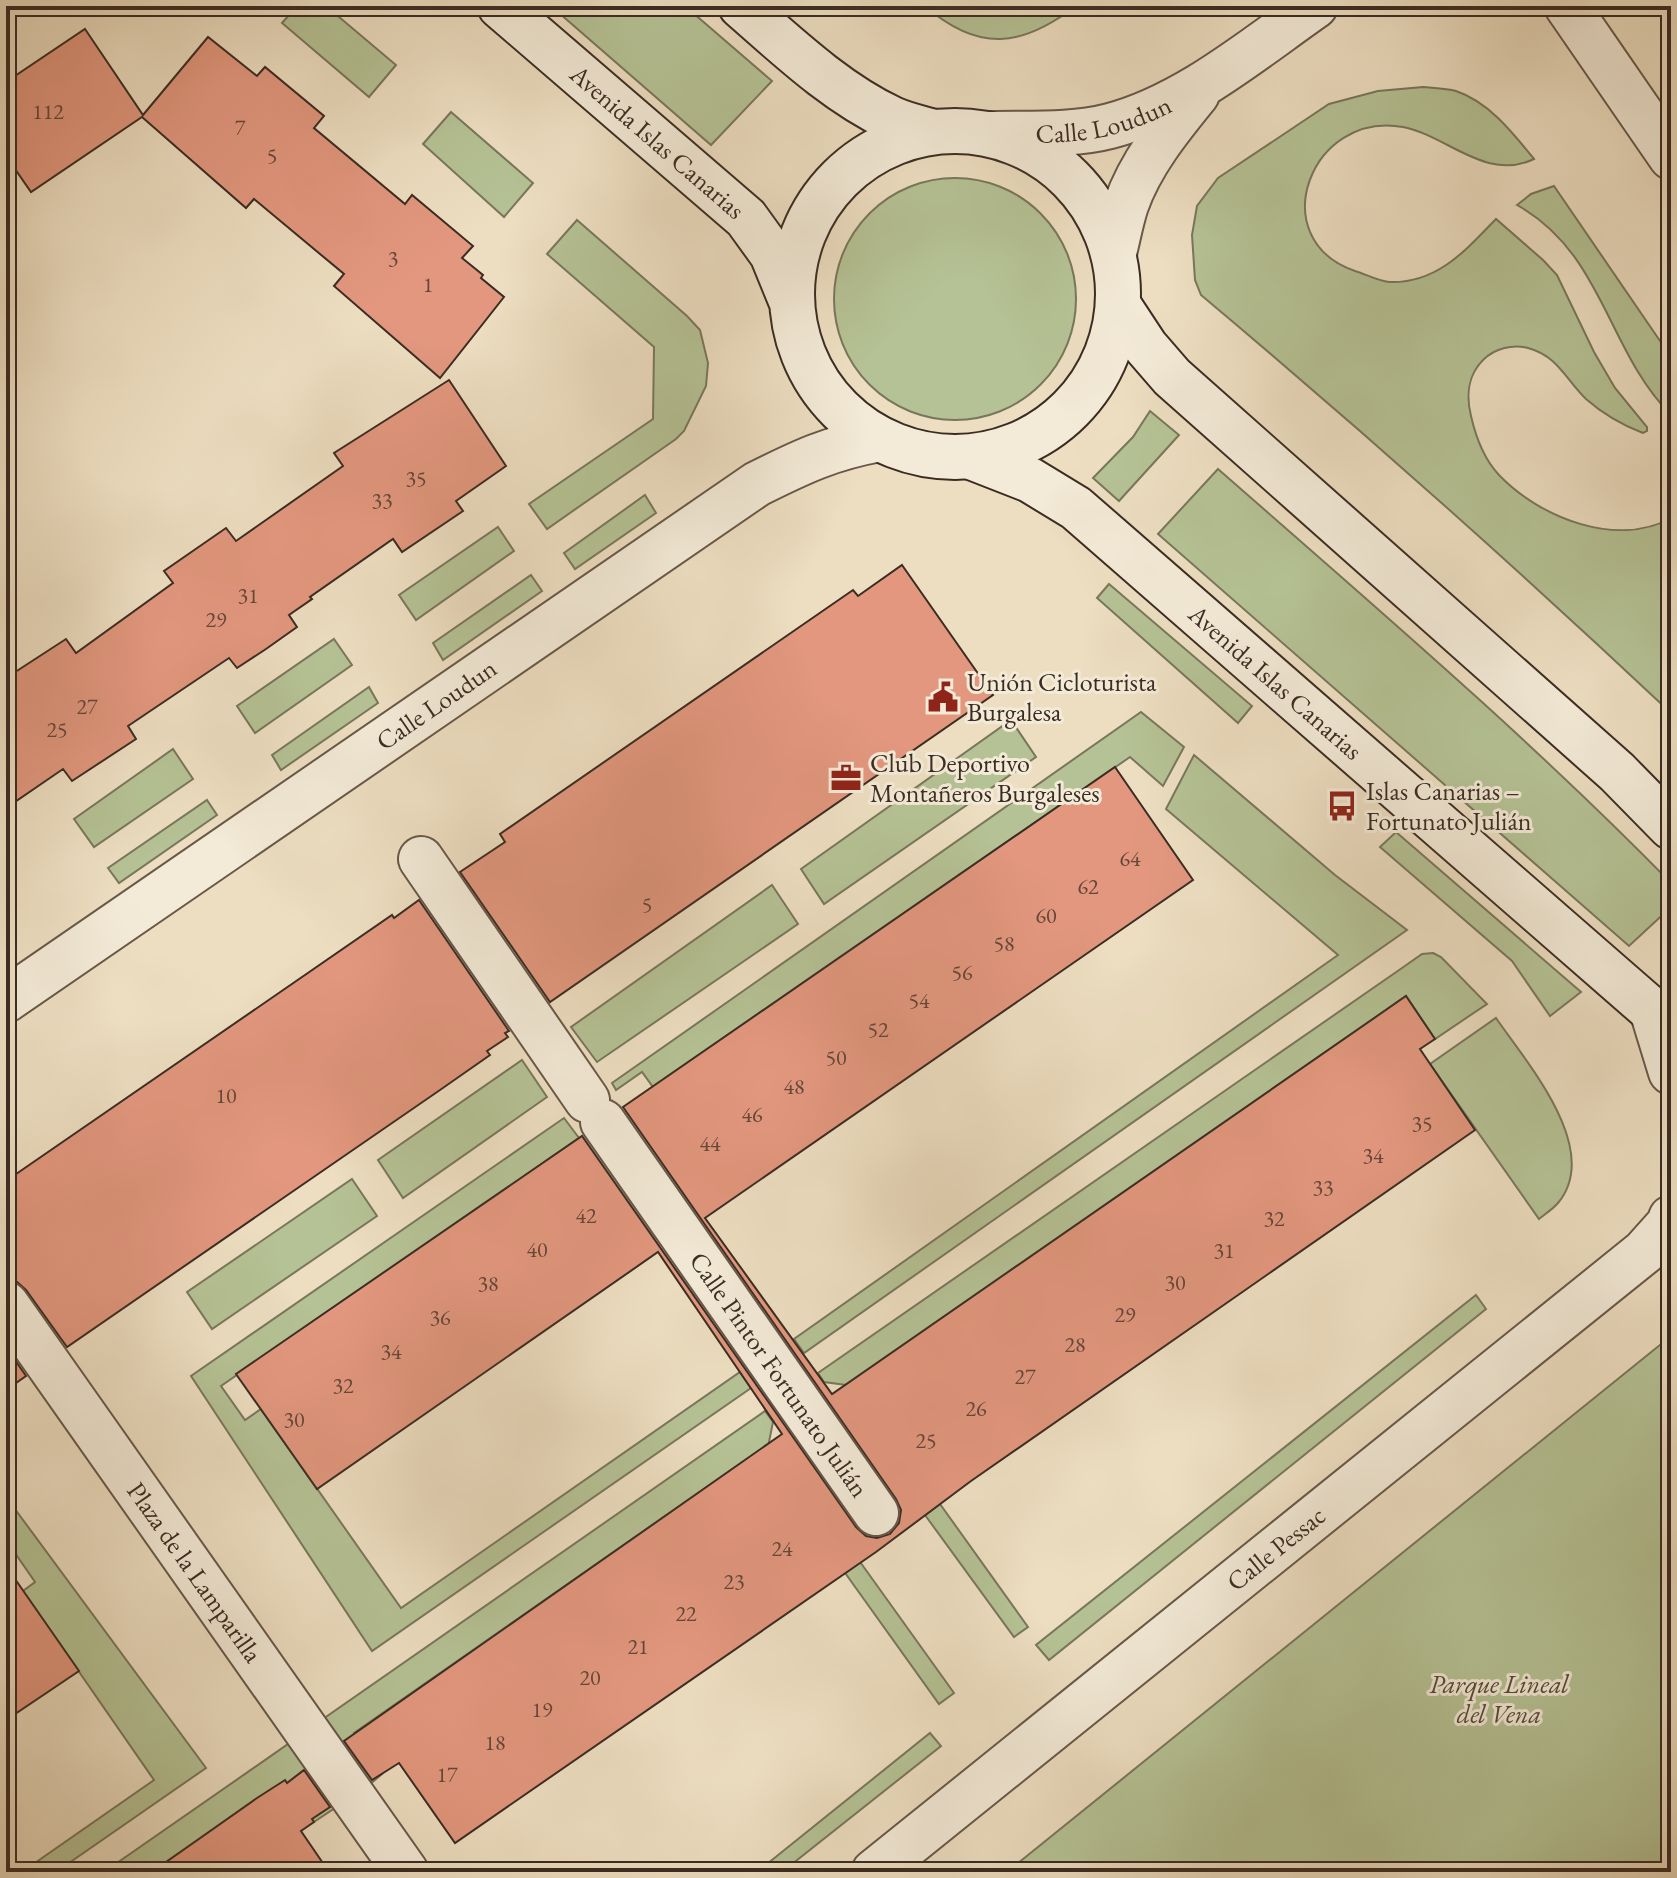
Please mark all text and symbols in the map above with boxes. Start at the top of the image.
street label: Avenida Islas Canarias [562,56,752,227]
street label: Calle Loudun [1035,88,1177,151]
house number: 112 [32,97,64,126]
house number: 7 [235,113,246,142]
house number: 5 [267,141,277,170]
house number: 3 [388,244,398,273]
house number: 1 [423,270,433,299]
house number: 35 [405,464,427,493]
house number: 33 [371,486,393,515]
house number: 31 [237,581,259,610]
street label: Avenida Islas Canarias [1181,596,1370,767]
house number: 29 [205,605,227,634]
street label: Calle Loudun [369,651,503,758]
place label: Unión Cicloturista Burgalesa [967,665,1157,729]
public building icon: Unión Cicloturista Burgalesa [926,680,960,714]
house number: 27 [76,692,98,721]
house number: 25 [46,715,68,744]
place label: Club Deportivo Montañeros Burgaleses [870,746,1100,810]
office icon: Club Deportivo Montañeros Burgaleses [829,761,863,795]
place label: Islas Canarias – Fortunato Julián [1366,774,1532,838]
bus stop icon: Islas Canarias – Fortunato Julián [1325,789,1359,823]
house number: 64 [1119,844,1141,873]
house number: 62 [1077,872,1099,901]
house number: 5 [642,890,652,919]
house number: 60 [1035,901,1057,930]
house number: 58 [993,929,1015,958]
house number: 56 [951,958,973,987]
house number: 54 [908,986,930,1015]
house number: 52 [867,1015,889,1044]
house number: 50 [825,1043,847,1072]
house number: 48 [783,1072,805,1101]
house number: 10 [215,1081,237,1110]
house number: 46 [741,1100,763,1129]
house number: 35 [1411,1109,1433,1138]
house number: 44 [699,1129,721,1158]
house number: 34 [1362,1141,1384,1170]
house number: 33 [1312,1173,1334,1202]
house number: 42 [575,1201,597,1230]
house number: 32 [1263,1204,1285,1233]
house number: 40 [526,1235,548,1264]
house number: 31 [1213,1236,1235,1265]
street label: Calle Pintor Fortunato Julián [682,1245,877,1504]
house number: 30 [1164,1268,1186,1297]
house number: 38 [477,1269,499,1298]
house number: 29 [1114,1300,1136,1329]
house number: 36 [429,1303,451,1332]
house number: 28 [1064,1330,1086,1359]
house number: 34 [380,1337,402,1366]
house number: 27 [1014,1362,1036,1391]
house number: 32 [332,1371,354,1400]
house number: 26 [965,1394,987,1423]
house number: 30 [283,1405,305,1434]
house number: 25 [915,1426,937,1455]
street label: Plaza de la Lamparilla [120,1475,271,1670]
street label: Calle Pessac [1219,1498,1332,1599]
house number: 24 [771,1534,793,1563]
house number: 23 [723,1567,745,1596]
house number: 22 [675,1599,697,1628]
house number: 21 [627,1632,649,1661]
house number: 20 [579,1663,601,1692]
park label: Parque Lineal del Vena [1429,1667,1569,1731]
house number: 19 [531,1695,553,1724]
house number: 18 [484,1728,506,1757]
house number: 17 [436,1760,458,1789]

